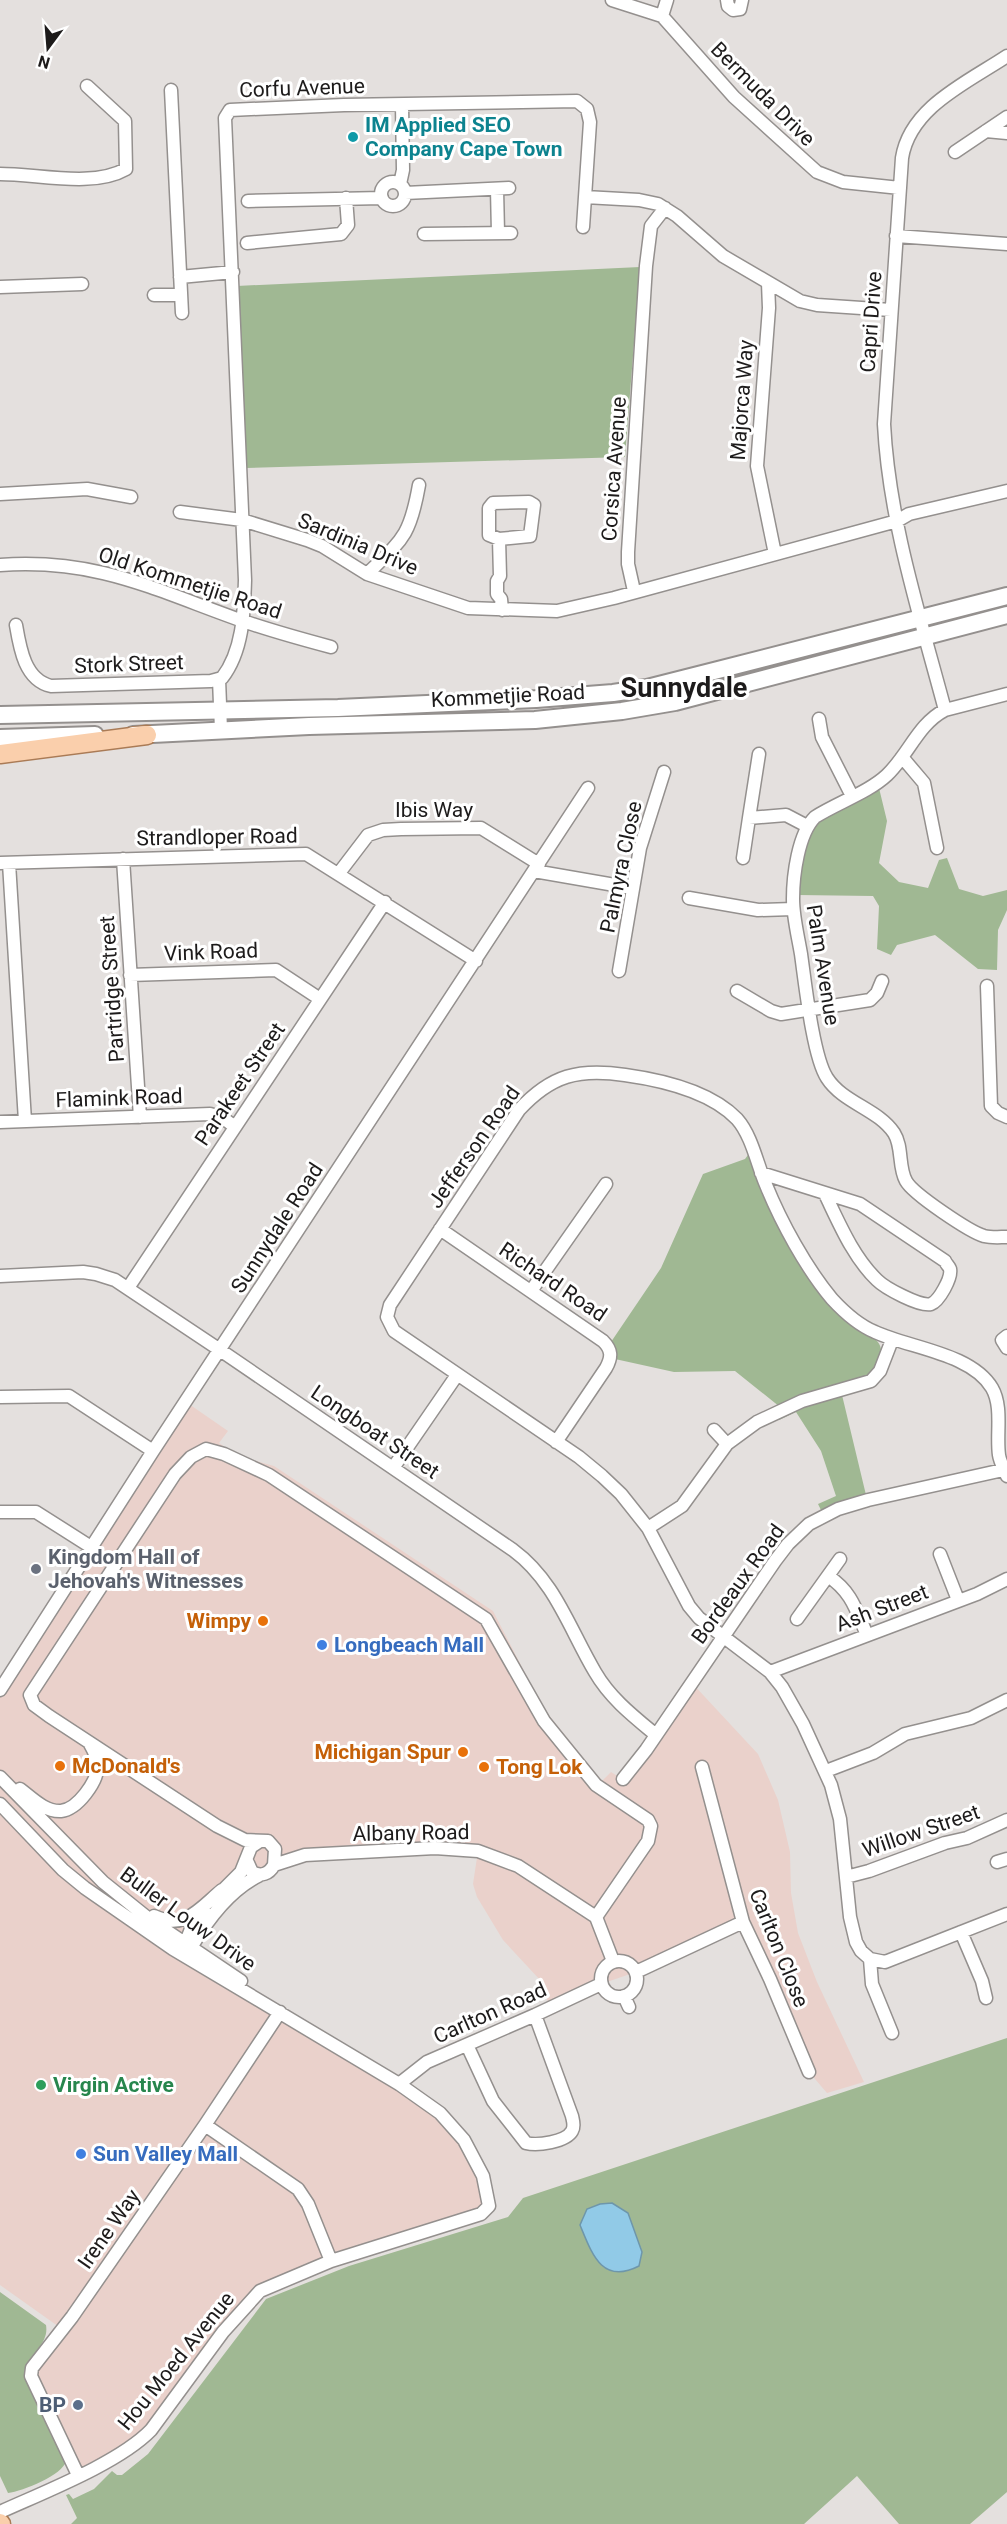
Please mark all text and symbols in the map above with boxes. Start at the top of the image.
north arrow [18,18,78,78]
street label: Bermuda Drive [706,37,820,151]
text: N [36,51,52,73]
street label: Corfu Avenue [239,74,365,102]
place label: IM Applied SEO Company Cape Town [365,113,563,161]
marker: IM Applied SEO Company Cape Town [346,130,360,144]
street label: Capri Drive [855,271,887,373]
street label: Majorca Way [726,339,758,461]
street label: Corsica Avenue [597,396,631,542]
street label: Sardinia Drive [294,508,422,580]
street label: Old Kommetjie Road [95,542,285,624]
street label: Stork Street [74,650,184,678]
district label: Sunnydale [621,672,747,704]
street label: Kommetjie Road [430,680,586,712]
street label: Ibis Way [395,798,473,822]
street label: Palmyra Close [595,799,647,935]
street label: Strandloper Road [136,824,298,850]
street label: Palm Avenue [802,903,844,1027]
street label: Partridge Street [95,915,129,1063]
street label: Vink Road [164,938,258,966]
street label: Parakeet Street [190,1018,290,1150]
street label: Jefferson Road [423,1081,525,1213]
street label: Flamink Road [55,1084,183,1112]
street label: Sunnydale Road [226,1159,328,1297]
street label: Richard Road [495,1237,611,1327]
street label: Longboat Street [306,1380,444,1484]
street label: Bordeaux Road [687,1520,789,1648]
place label: Kingdom Hall of Jehovah's Witnesses [48,1545,244,1593]
marker: Kingdom Hall of Jehovah's Witnesses [29,1562,43,1576]
street label: Ash Street [833,1579,932,1637]
place label: Wimpy [187,1609,251,1633]
marker: Wimpy [256,1614,270,1628]
place label: Longbeach Mall [334,1633,484,1657]
marker: Longbeach Mall [315,1638,329,1652]
place label: Michigan Spur [314,1740,451,1764]
marker: Michigan Spur [456,1745,470,1759]
place label: McDonald's [72,1754,181,1778]
place label: Tong Lok [496,1755,583,1779]
marker: McDonald's [53,1759,67,1773]
marker: Tong Lok [477,1760,491,1774]
street label: Willow Street [859,1800,983,1862]
street label: Albany Road [352,1820,470,1846]
street label: Buller Louw Drive [116,1862,260,1976]
street label: Carlton Close [744,1885,814,2011]
street label: Carlton Road [430,1977,550,2049]
place label: Virgin Active [53,2073,174,2097]
marker: Virgin Active [34,2078,48,2092]
place label: Sun Valley Mall [93,2142,238,2166]
marker: Sun Valley Mall [74,2147,88,2161]
street label: Irene Way [73,2185,145,2273]
street label: Hou Moed Avenue [113,2287,239,2435]
place label: BP [39,2393,66,2417]
marker: BP [71,2398,85,2412]

